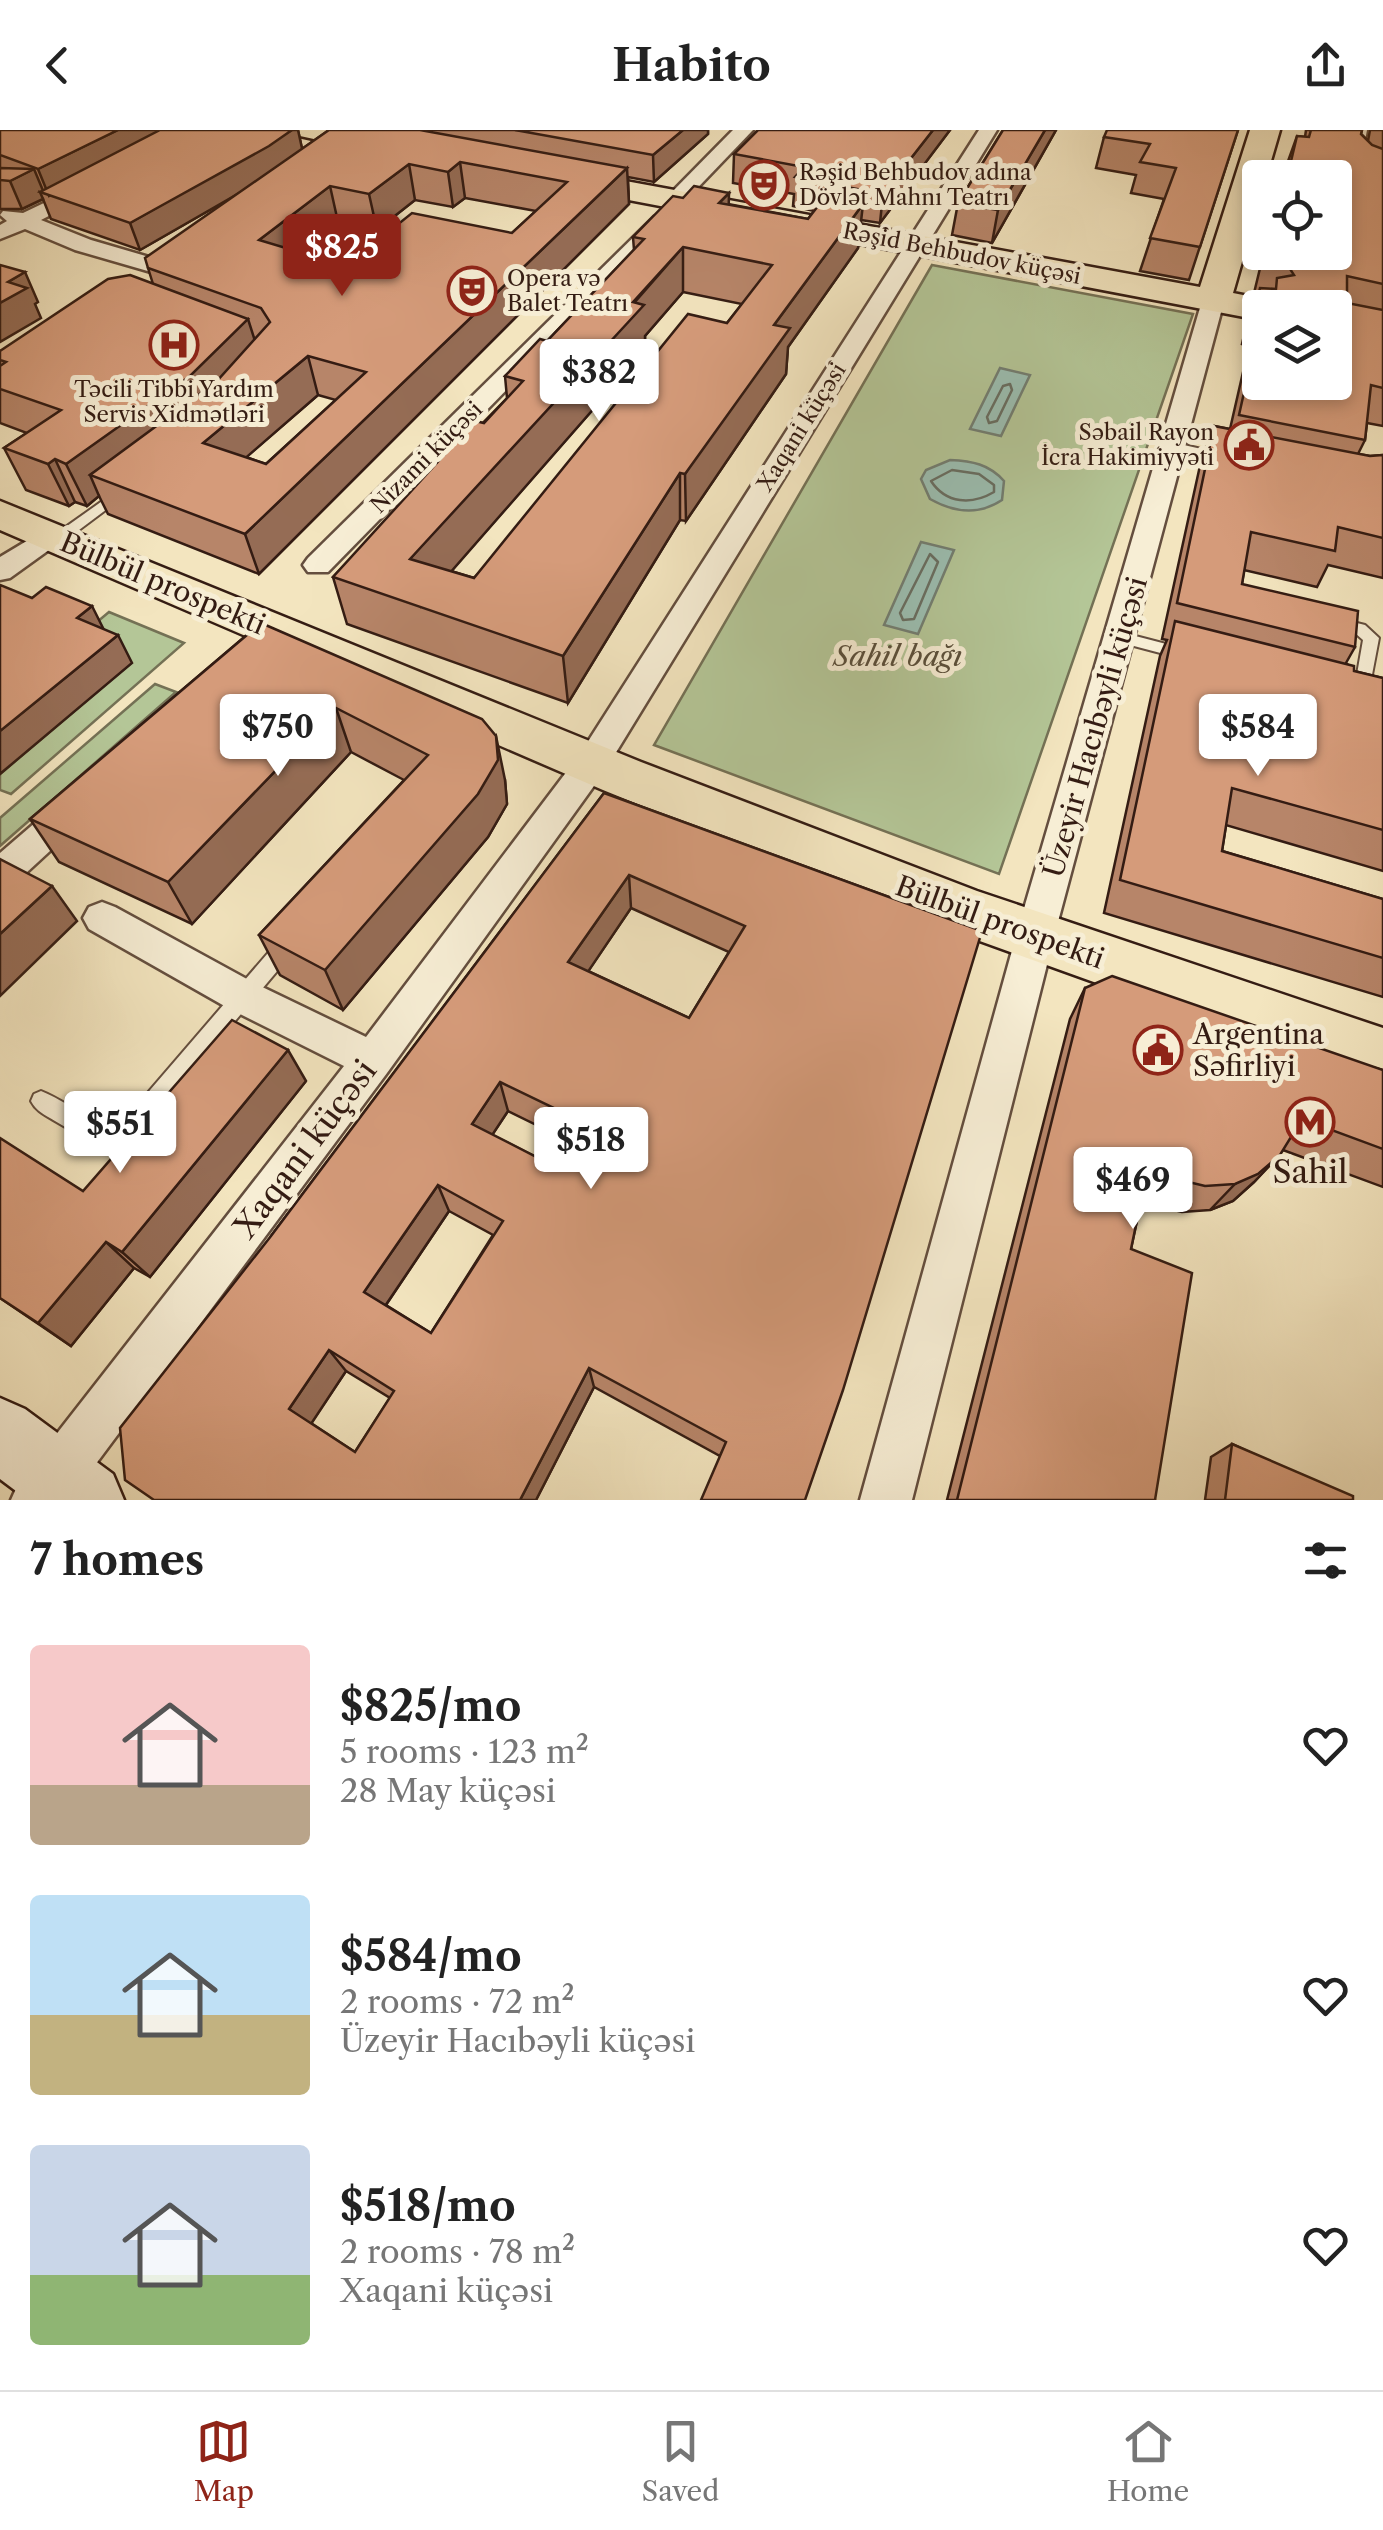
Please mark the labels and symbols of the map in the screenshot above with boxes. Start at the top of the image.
theatre icon: Rəşid Behbudov adına Dövlət Mahnı Teatrı [738,159,790,211]
place label: Rəşid Behbudov adına Dövlət Mahnı Teatrı [799,159,1032,211]
pin: $825 [283,214,401,299]
street label: Rəşid Behbudov küçəsi [841,217,1083,290]
theatre icon: Opera və Balet Teatrı [446,265,498,317]
place label: Opera və Balet Teatrı [507,265,628,317]
hospital icon: Təcili Tibbi Yardım Servis Xidmətləri [148,319,200,371]
pin: $382 [540,339,658,424]
street label: Xaqani küçəsi [751,358,852,497]
place label: Təcili Tibbi Yardım Servis Xidmətləri [74,376,274,428]
street label: Nizami küçəsi [365,396,488,519]
place label: Səbail Rayon İcra Hakimiyyəti [1041,419,1214,471]
public building icon: Səbail Rayon İcra Hakimiyyəti [1223,419,1275,471]
street label: Bülbül prospekti [55,524,271,642]
street label: Üzeyir Hacıbəyli küçəsi [1036,573,1154,881]
park label: Sahil bağı [832,639,962,673]
pin: $750 [219,694,337,779]
pin: $584 [1199,694,1317,779]
street label: Bülbül prospekti [891,868,1109,976]
place label: Argentina Səfirliyi [1192,1017,1324,1083]
public building icon: Argentina Səfirliyi [1132,1024,1184,1076]
street label: Xaqani küçəsi [224,1052,384,1246]
pin: $551 [61,1091,179,1176]
metro station icon: Sahil [1284,1096,1336,1148]
pin: $518 [532,1107,650,1192]
pin: $469 [1074,1147,1192,1232]
place label: Sahil [1272,1152,1348,1191]

